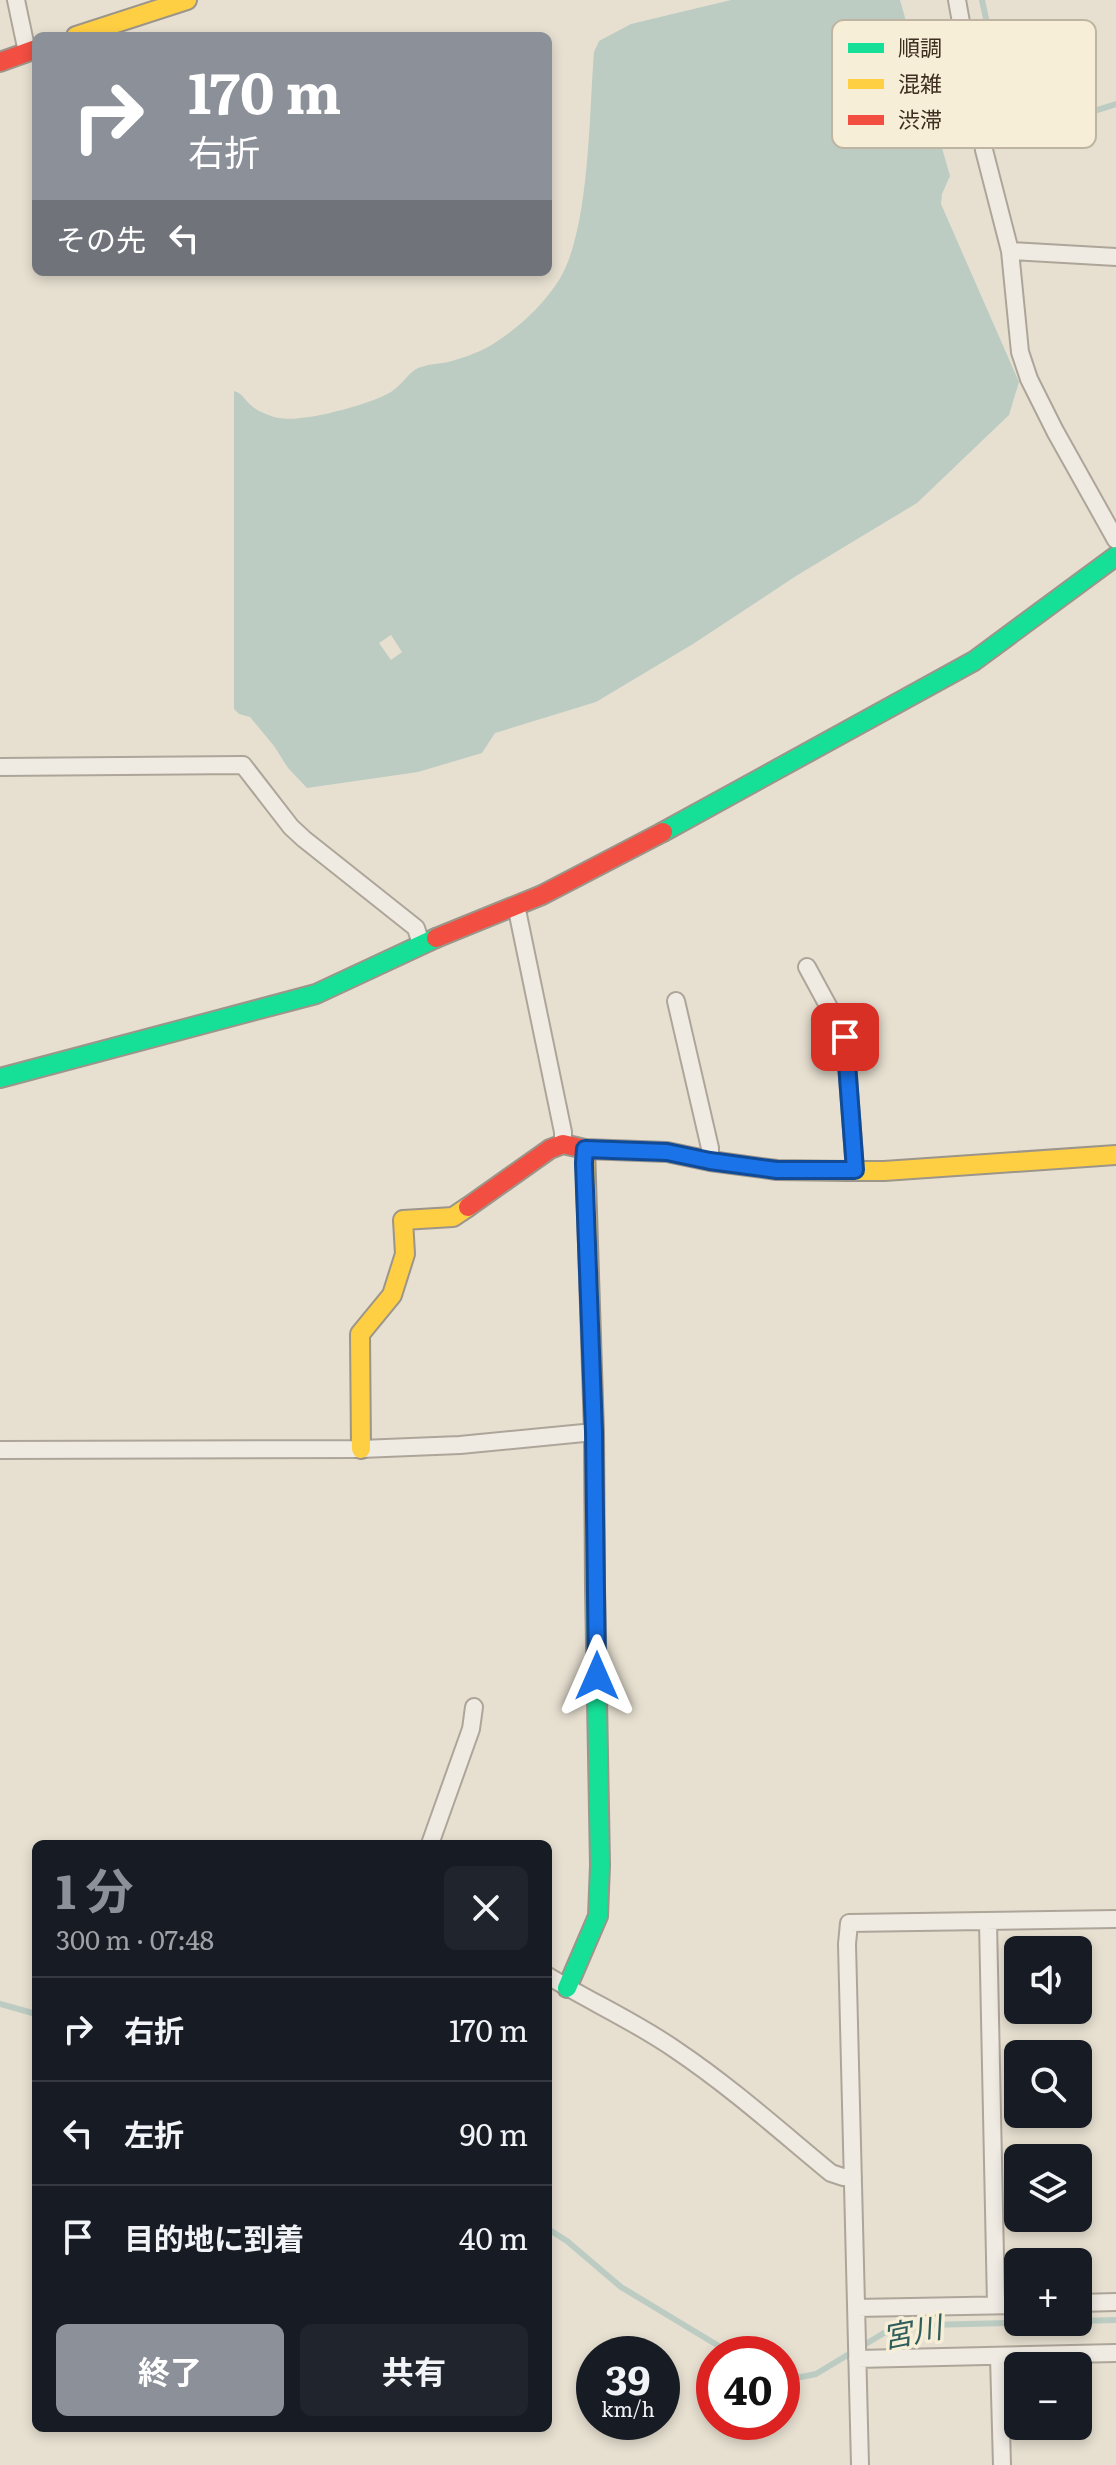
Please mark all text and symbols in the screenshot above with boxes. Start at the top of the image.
legend [832,20,1096,148]
text: 順調 [898,30,942,63]
text: 170 m [188,48,341,131]
icon: right [56,64,160,168]
text: 混雑 [898,66,942,99]
text: 渋滞 [898,102,942,135]
text: 右折 [188,124,260,177]
text: その先 [56,216,146,260]
icon: left [162,216,206,260]
pin [811,1003,879,1071]
icon: arrive [823,1015,867,1059]
position arrow [555,1634,639,1718]
text: 1 分 [56,1853,133,1924]
button: close [444,1866,528,1950]
text: 300 m · 07:48 [56,1919,214,1958]
map controls [1004,1936,1092,2440]
button: sound [1004,1936,1092,2024]
icon: right [56,2007,100,2051]
text: 右折 [124,2007,184,2051]
text: 170 m [449,2007,528,2051]
button: search [1004,2040,1092,2128]
icon: left [56,2111,100,2155]
text: 左折 [124,2111,184,2155]
text: 90 m [460,2111,528,2155]
button: layers [1004,2144,1092,2232]
icon: arrive [56,2215,100,2259]
text: 目的地に到着 [124,2215,304,2259]
text: 40 m [459,2215,528,2259]
button: + [1004,2248,1092,2336]
water label: 宮川 [878,2302,948,2357]
button: 終了 [56,2324,284,2416]
button: 共有 [300,2324,528,2416]
speed limit sign: 40 [696,2336,800,2440]
text: 39 [605,2348,651,2407]
button: − [1004,2352,1092,2440]
text: km/h [601,2393,655,2423]

